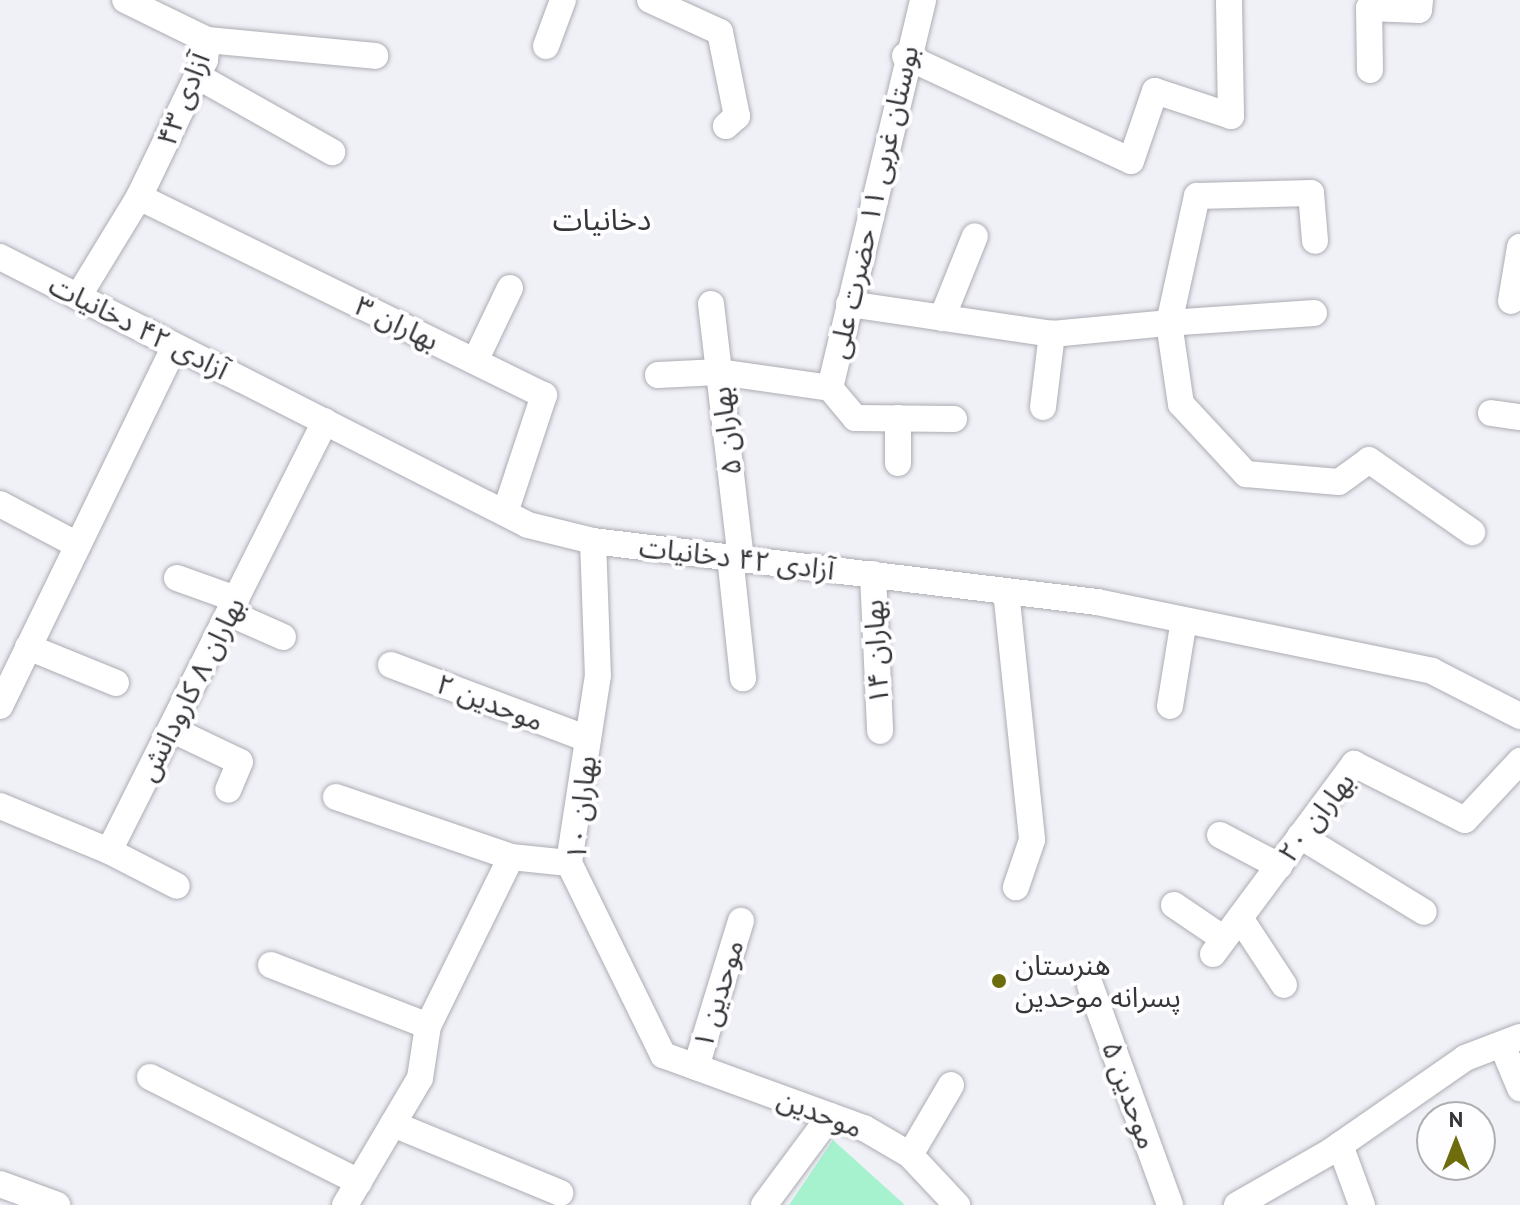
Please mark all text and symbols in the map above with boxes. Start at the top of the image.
street label: بوستان غربی ۱۱ حضرت علی [821,42,925,362]
street label: آزادی ۴۳ [149,48,217,150]
district label: دخانیات [553,201,651,237]
street label: آزادی ۴۲ دخانیات [44,267,234,387]
street label: بهاران ۳ [350,288,444,358]
street label: بهاران ۵ [704,385,748,477]
street label: آزادی ۴۲ دخانیات [638,529,836,587]
street label: بهاران ۸ کارودانش [130,591,252,787]
street label: بهاران ۱۴ [856,599,896,705]
street label: موحدین ۲ [432,666,548,738]
street label: بهاران ۱۰ [559,754,603,862]
street label: بهاران ۲۰ [1270,765,1362,869]
street label: موحدین ۱ [686,936,750,1052]
place label: هنرستان پسرانه موحدین [1015,948,1181,1014]
marker: هنرستان پسرانه موحدین [990,972,1008,990]
street label: موحدین ۵ [1095,1037,1165,1153]
street label: موحدین [773,1082,867,1144]
north arrow [1416,1101,1496,1181]
text: N [1449,1105,1463,1133]

